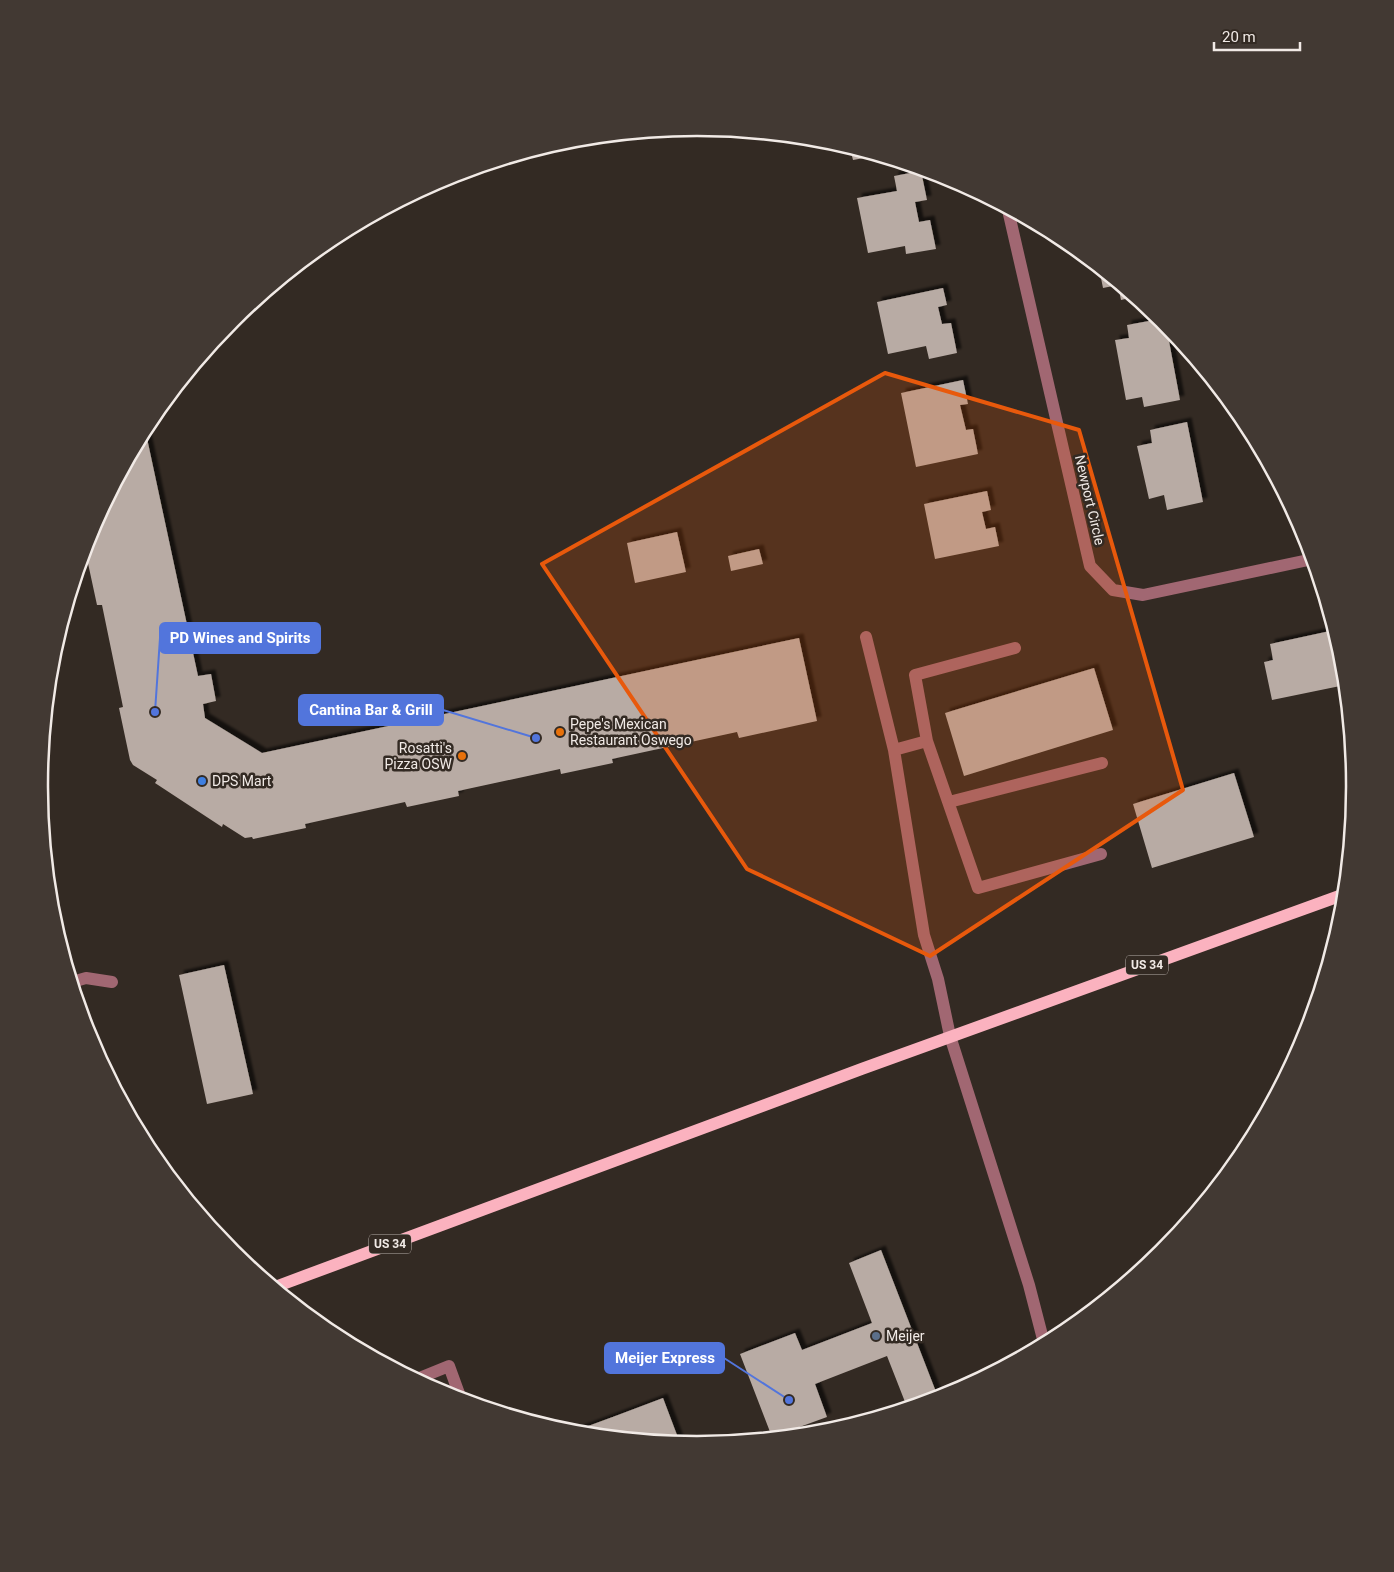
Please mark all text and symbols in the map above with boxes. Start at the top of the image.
scale bar [1214,20,1300,52]
text: 20 m [1222,28,1256,46]
street label: Newport Circle [1072,453,1108,547]
callout: PD Wines and Spirits [160,623,320,653]
text: PD Wines and Spirits [170,629,311,647]
callout: Cantina Bar & Grill [299,695,443,725]
text: Cantina Bar & Grill [309,701,433,719]
place label: Pepe's Mexican Restaurant Oswego [570,716,692,748]
marker: Pepe's Mexican Restaurant Oswego [554,726,566,738]
place label: Rosatti's Pizza OSW [384,740,453,772]
marker: Rosatti's Pizza OSW [456,750,468,762]
place label: DPS Mart [212,773,272,789]
marker: DPS Mart [196,775,208,787]
road number: US 34 [1126,956,1168,974]
road number: US 34 [369,1234,411,1254]
place label: Meijer [886,1328,925,1344]
marker: Meijer [870,1330,882,1342]
callout: Meijer Express [605,1343,724,1373]
text: Meijer Express [615,1349,715,1367]

